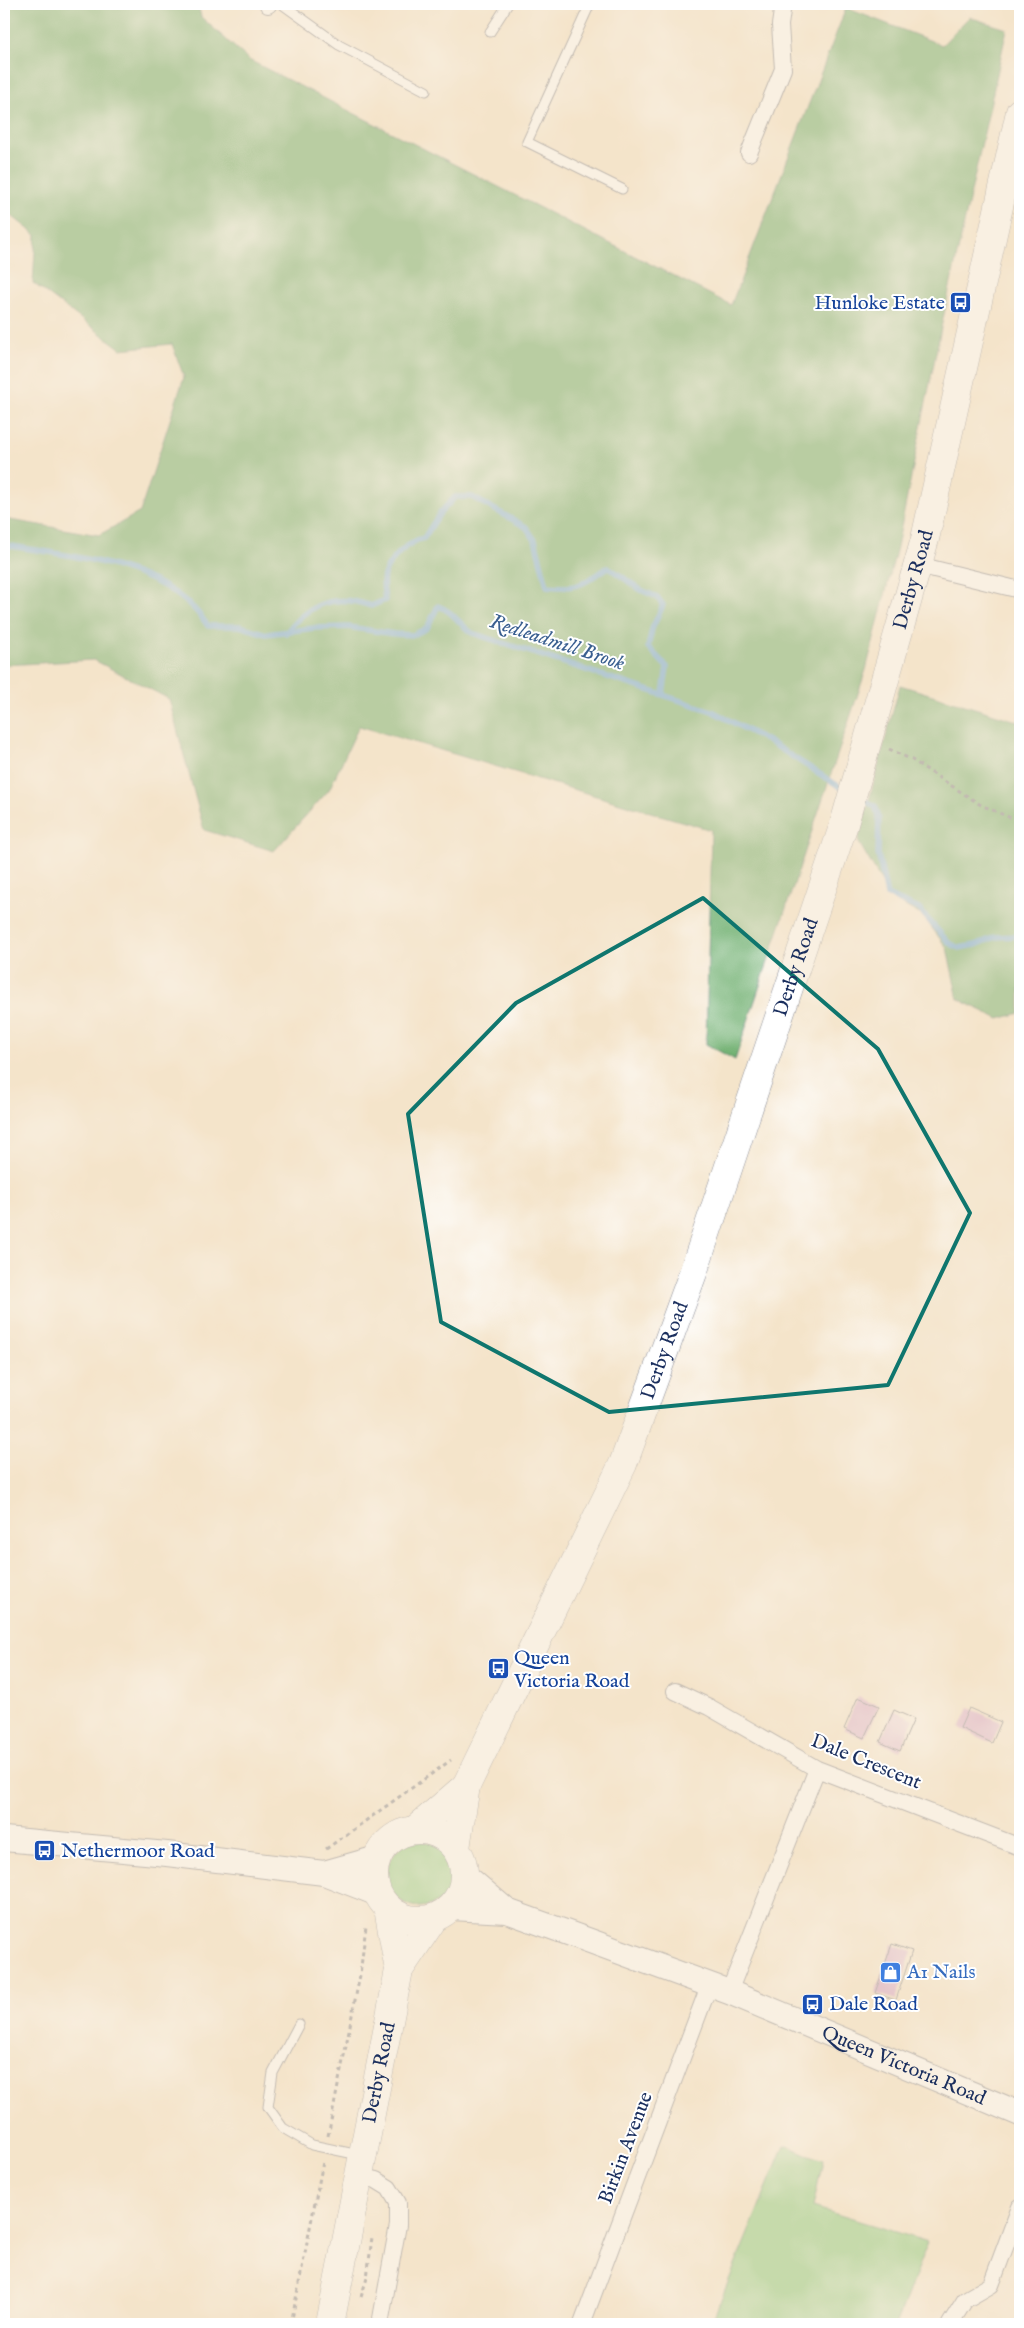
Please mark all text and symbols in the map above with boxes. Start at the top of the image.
place label: Hunloke Estate [814,291,945,316]
bus stop icon: Hunloke Estate [949,291,973,315]
street label: Derby Road [887,527,939,633]
water label: Redleadmill Brook [486,608,628,678]
street label: Derby Road [768,914,824,1020]
street label: Derby Road [635,1298,694,1403]
place label: Queen Victoria Road [513,1646,630,1694]
bus stop icon: Queen Victoria Road [486,1657,510,1681]
street label: Dale Crescent [807,1729,925,1795]
bus stop icon: Nethermoor Road [33,1839,57,1863]
place label: Nethermoor Road [61,1839,215,1864]
shop icon: A1 Nails [879,1960,903,1984]
place label: A1 Nails [906,1960,976,1985]
bus stop icon: Dale Road [801,1992,825,2016]
place label: Dale Road [829,1992,918,2017]
street label: Derby Road [357,2020,401,2125]
street label: Queen Victoria Road [818,2020,990,2111]
street label: Birkin Avenue [593,2088,659,2208]

